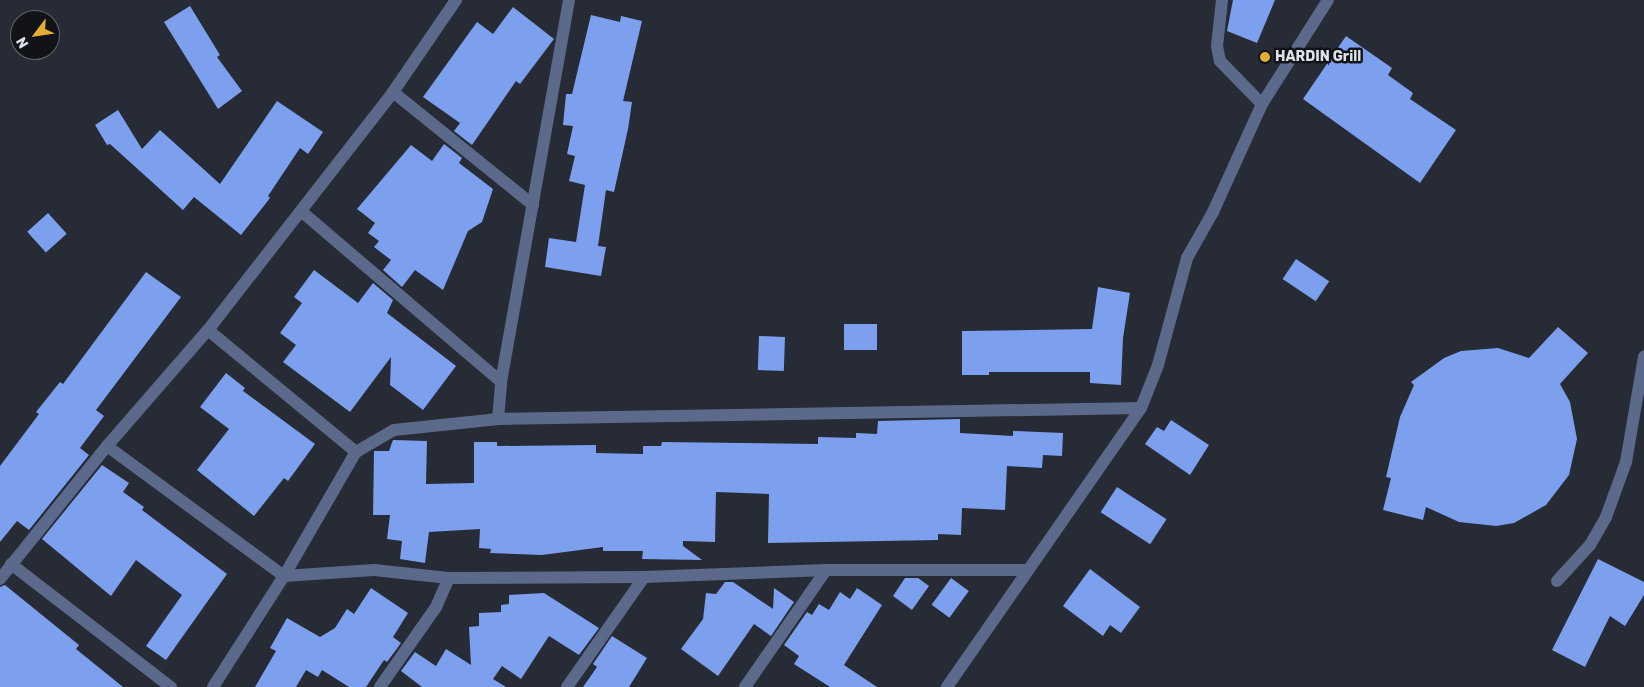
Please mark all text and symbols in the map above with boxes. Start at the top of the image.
north arrow [10,10,60,60]
text: N [13,34,32,51]
place label: HARDIN Grill [1275,49,1361,65]
marker: HARDIN Grill [1259,51,1271,63]

